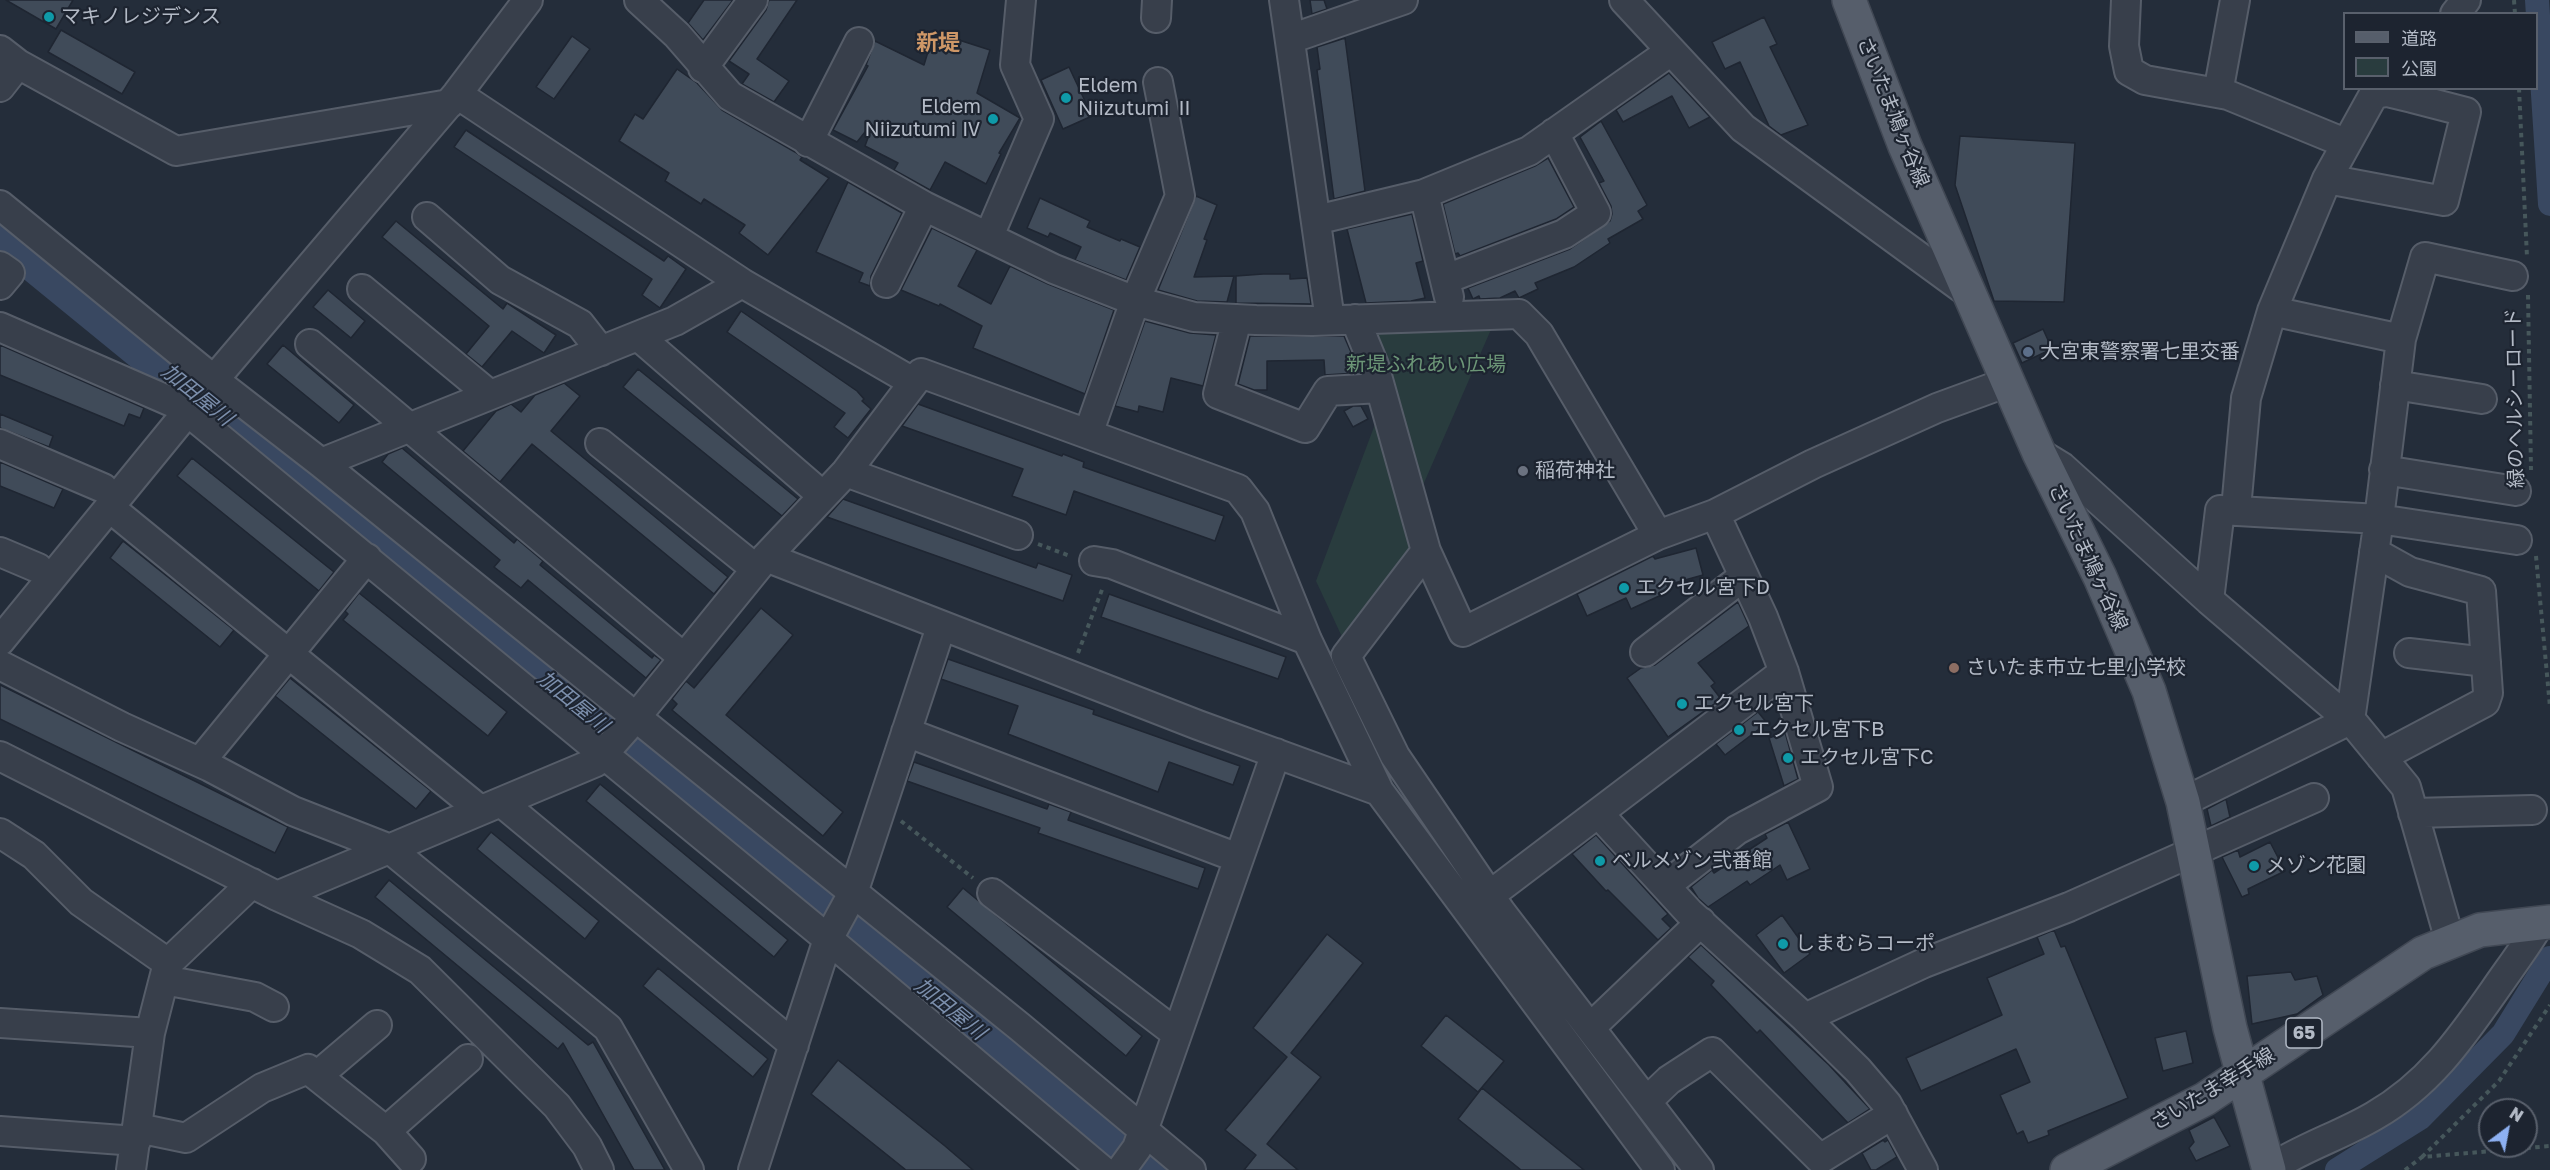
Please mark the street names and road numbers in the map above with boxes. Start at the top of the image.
street label: さいたま鳩ヶ谷線 [1852,33,1934,191]
street label: 緑のヘルシーロード [2501,308,2529,488]
street label: さいたま鳩ヶ谷線 [2043,479,2133,635]
road number: 65 [2286,1018,2322,1048]
street label: さいたま幸手線 [2147,1043,2279,1135]

